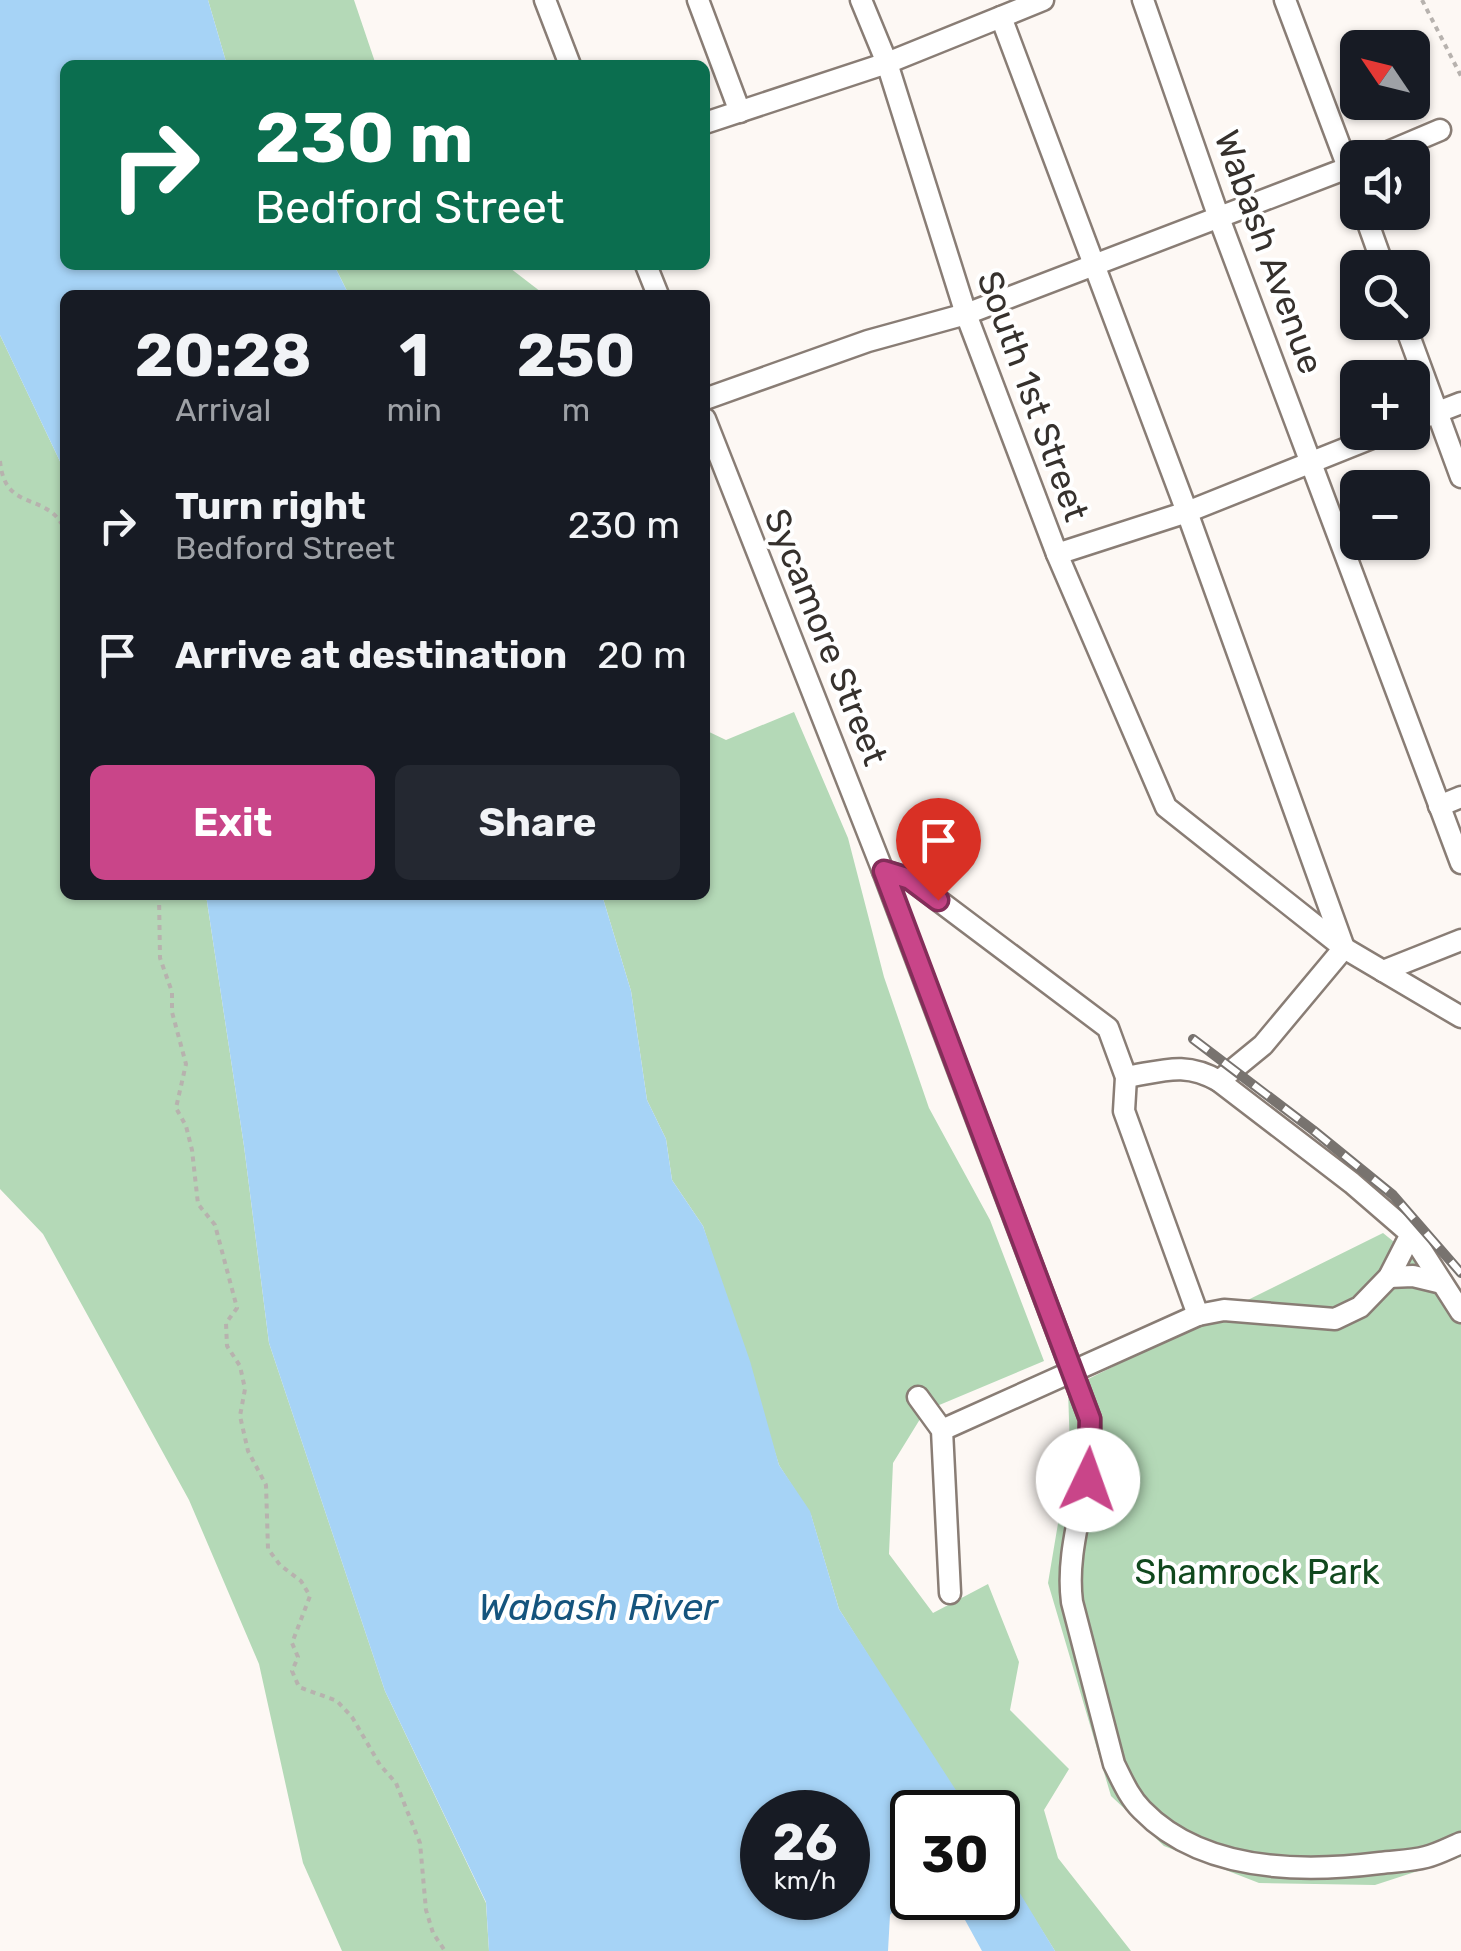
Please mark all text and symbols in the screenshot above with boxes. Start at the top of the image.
north arrow [1340,30,1430,120]
map controls [1340,30,1430,560]
text: 230 m [255,97,473,180]
icon: right [90,100,220,230]
street label: Wabash Avenue [1205,124,1333,380]
button: sound [1340,140,1430,230]
text: Bedford Street [255,181,564,234]
button: search [1340,250,1430,340]
street label: South 1st Street [968,265,1098,527]
text: 20:28 [135,320,312,391]
text: 1 [399,320,429,391]
text: 250 [517,320,635,391]
button: + [1340,360,1430,450]
text: Arrival [175,391,271,429]
text: min [386,391,442,429]
text: m [562,391,590,429]
button: − [1340,470,1430,560]
text: Turn right [175,483,366,529]
icon: right [90,498,145,553]
text: 230 m [568,502,680,548]
street label: Sycamore Street [755,503,897,771]
text: Bedford Street [175,529,395,567]
icon: arrive [90,628,145,683]
text: Arrive at destination [175,632,567,678]
text: 20 m [597,632,687,678]
button: Exit [90,765,375,880]
button: Share [395,765,680,880]
pin [896,798,981,901]
icon: arrive [911,813,966,868]
position arrow [1036,1428,1140,1532]
park label: Shamrock Park [1135,1551,1380,1593]
water label: Wabash River [478,1584,719,1630]
speed limit sign: 30 [890,1790,1020,1920]
text: 26 [772,1813,838,1873]
text: km/h [774,1866,836,1895]

